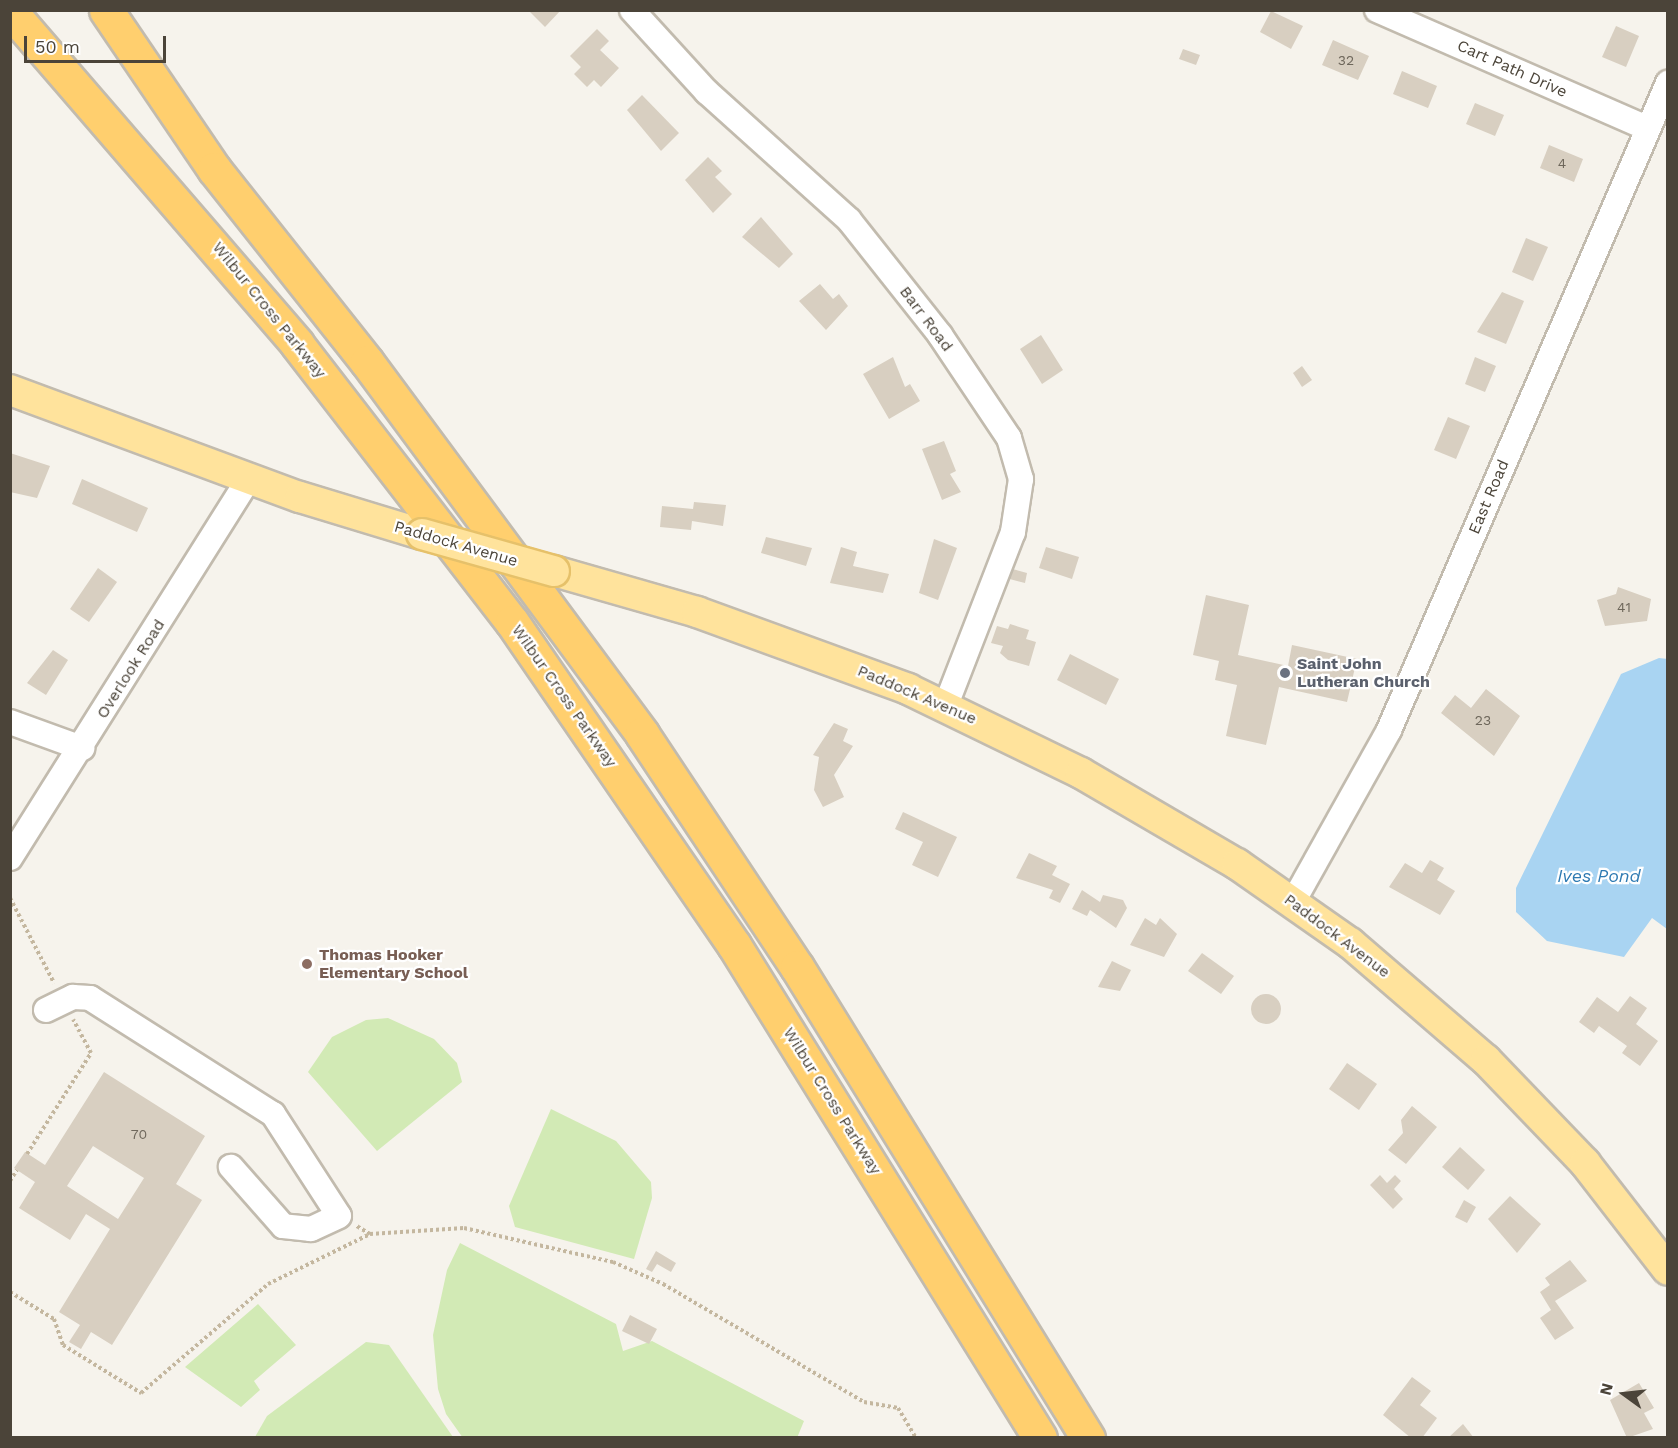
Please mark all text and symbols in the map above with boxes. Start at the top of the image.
scale bar [27,24,170,62]
text: 50 m [35,36,80,57]
street label: Cart Path Drive [1454,36,1570,102]
house number: 32 [1338,52,1354,68]
house number: 4 [1558,155,1566,171]
street label: Wilbur Cross Parkway [208,238,330,382]
street label: Barr Road [895,282,957,356]
street label: East Road [1465,457,1513,537]
street label: Paddock Avenue [392,517,520,571]
house number: 41 [1617,599,1631,615]
street label: Overlook Road [93,616,169,722]
street label: Wilbur Cross Parkway [507,621,621,771]
place label: Saint John Lutheran Church [1297,654,1430,692]
street label: Paddock Avenue [854,661,980,729]
marker: Saint John Lutheran Church [1278,666,1292,680]
house number: 23 [1475,712,1491,728]
water label: Ives Pond [1557,865,1641,887]
street label: Paddock Avenue [1280,890,1394,982]
place label: Thomas Hooker Elementary School [319,945,468,983]
marker: Thomas Hooker Elementary School [300,957,314,971]
street label: Wilbur Cross Parkway [779,1024,885,1178]
house number: 70 [131,1126,147,1142]
north arrow [1594,1364,1654,1424]
text: N [1595,1381,1617,1397]

